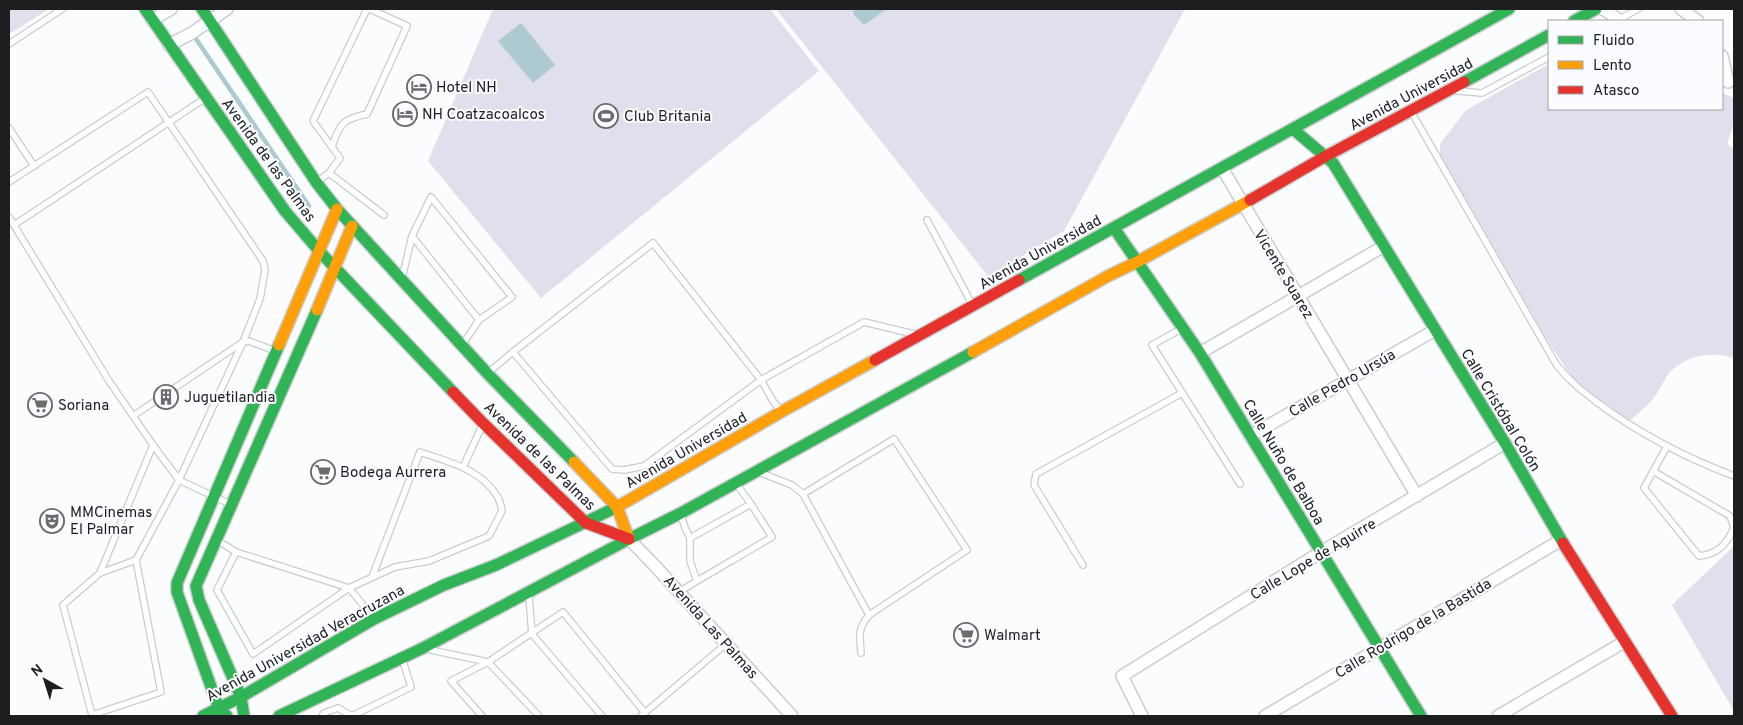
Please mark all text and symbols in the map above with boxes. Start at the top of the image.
legend [1548,20,1723,110]
text: Fluido [1593,32,1634,51]
street label: Avenida Universidad [1347,55,1477,136]
text: Lento [1593,57,1632,76]
hotel icon: Hotel NH [406,74,432,100]
place label: Hotel NH [436,79,497,98]
text: Atasco [1593,82,1639,101]
street label: Avenida de las Palmas [216,95,319,227]
hotel icon: NH Coatzacoalcos [392,101,418,127]
sports icon: Club Britania [593,103,619,129]
place label: NH Coatzacoalcos [422,106,545,125]
place label: Club Britania [624,108,711,127]
street label: Avenida Universidad [976,212,1105,295]
street label: Vicente Suarez [1248,226,1317,323]
street label: Calle Pedro Ursúa [1286,346,1399,423]
street label: Calle Cristóbal Colón [1456,346,1544,476]
building icon: Juguetilandia [153,384,179,410]
place label: Juguetilandia [184,389,275,408]
supermarket icon: Soriana [27,392,53,418]
street label: Calle Nuño de Balboa [1238,396,1328,529]
place label: Soriana [58,397,109,416]
street label: Avenida de las Palmas [479,399,599,515]
street label: Avenida Universidad [623,409,751,494]
supermarket icon: Bodega Aurrera [310,459,336,485]
place label: Bodega Aurrera [340,464,446,483]
place label: MMCinemas El Palmar [70,504,152,540]
theatre icon: MMCinemas El Palmar [39,508,65,534]
street label: Calle Lope de Aguirre [1247,515,1380,605]
street label: Avenida Las Palmas [658,572,761,684]
street label: Calle Rodrigo de la Bastida [1332,575,1495,684]
street label: Avenida Universidad Veracruzana [203,582,408,707]
supermarket icon: Walmart [953,622,979,648]
place label: Walmart [984,627,1041,646]
north arrow [20,655,70,705]
text: N [29,661,47,681]

